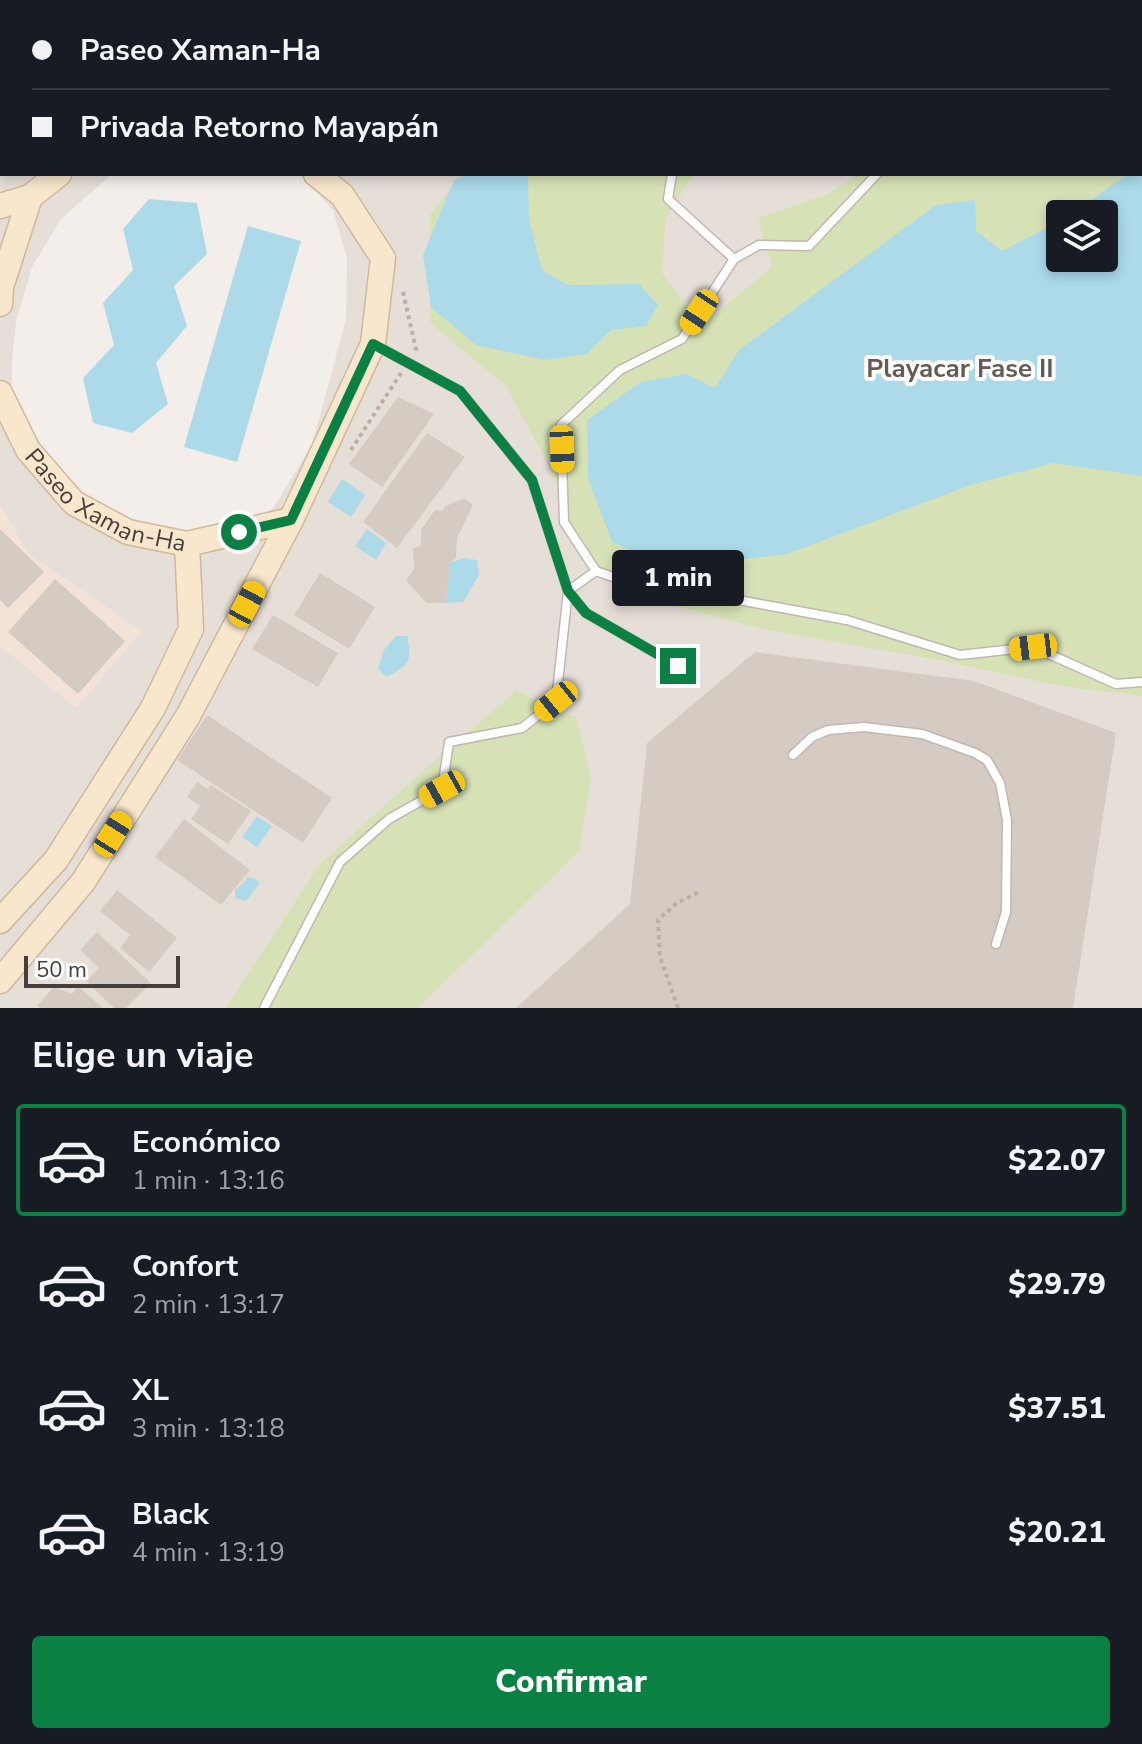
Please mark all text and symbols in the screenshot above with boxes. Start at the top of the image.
text: Paseo Xaman-Ha [80,30,321,71]
text: Privada Retorno Mayapán [80,107,439,148]
map controls [1046,200,1118,272]
button: layers [1046,200,1118,272]
car [676,285,722,339]
district label: Playacar Fase II [866,351,1054,386]
car [549,425,575,473]
street label: Paseo Xaman-Ha [18,442,189,559]
route start [221,514,257,550]
callout: 1 min [612,550,744,606]
text: 1 min [644,560,712,595]
car [225,577,269,631]
car [1008,632,1058,662]
route end [660,648,696,684]
car [530,677,582,725]
car [415,767,469,811]
car [90,807,136,861]
scale bar [24,952,180,988]
text: 50 m [36,955,87,985]
text: Elige un viaje [32,1031,253,1080]
text: Económico [132,1122,281,1163]
icon: car [36,1124,108,1196]
text: $22.07 [1008,1140,1106,1181]
text: 1 min · 13:16 [132,1163,285,1198]
text: Confort [132,1246,238,1287]
icon: car [36,1248,108,1320]
text: $29.79 [1008,1264,1106,1305]
text: 2 min · 13:17 [132,1287,285,1322]
text: XL [132,1370,169,1411]
icon: car [36,1372,108,1444]
text: $37.51 [1008,1388,1106,1429]
text: 3 min · 13:18 [132,1411,285,1446]
text: Black [132,1494,209,1535]
icon: car [36,1496,108,1568]
text: $20.21 [1008,1512,1106,1553]
text: 4 min · 13:19 [132,1535,285,1570]
button: Confirmar [32,1636,1110,1728]

